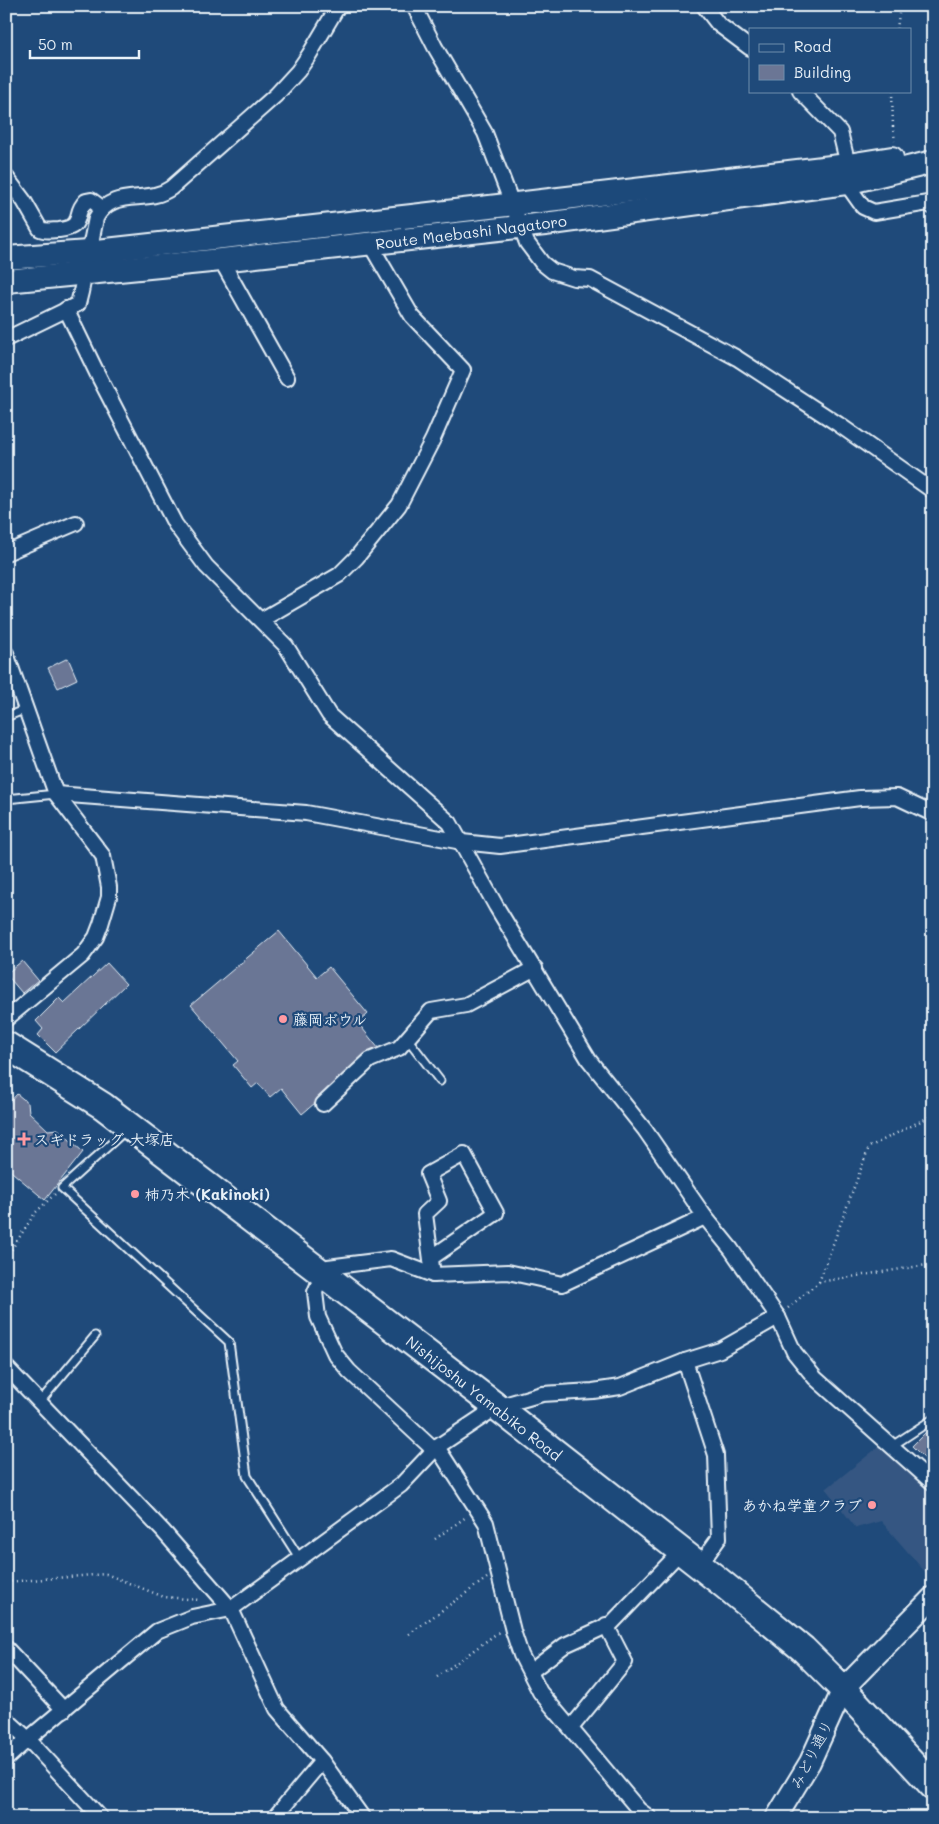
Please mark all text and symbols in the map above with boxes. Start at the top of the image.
scale bar [30,28,139,60]
legend [749,28,912,92]
text: 50 m [38,34,73,54]
text: Road [794,36,831,56]
text: Building [794,62,851,82]
street label: Route Maebashi Nagatoro [374,210,568,254]
place label: 藤岡ボウル [293,1009,367,1029]
marker: 藤岡ボウル [277,1013,289,1025]
place label: スギドラッグ 大塚店 [34,1129,174,1149]
marker: スギドラッグ 大塚店 [18,1133,30,1145]
place label: 柿乃木 (Kakinoki) [145,1184,270,1204]
marker: 柿乃木 (Kakinoki) [129,1188,141,1200]
street label: Nishijoshu Yamabiko Road [402,1331,566,1465]
place label: あかね学童クラブ [742,1495,862,1515]
marker: あかね学童クラブ [866,1499,878,1511]
street label: みどり通り [785,1716,837,1792]

